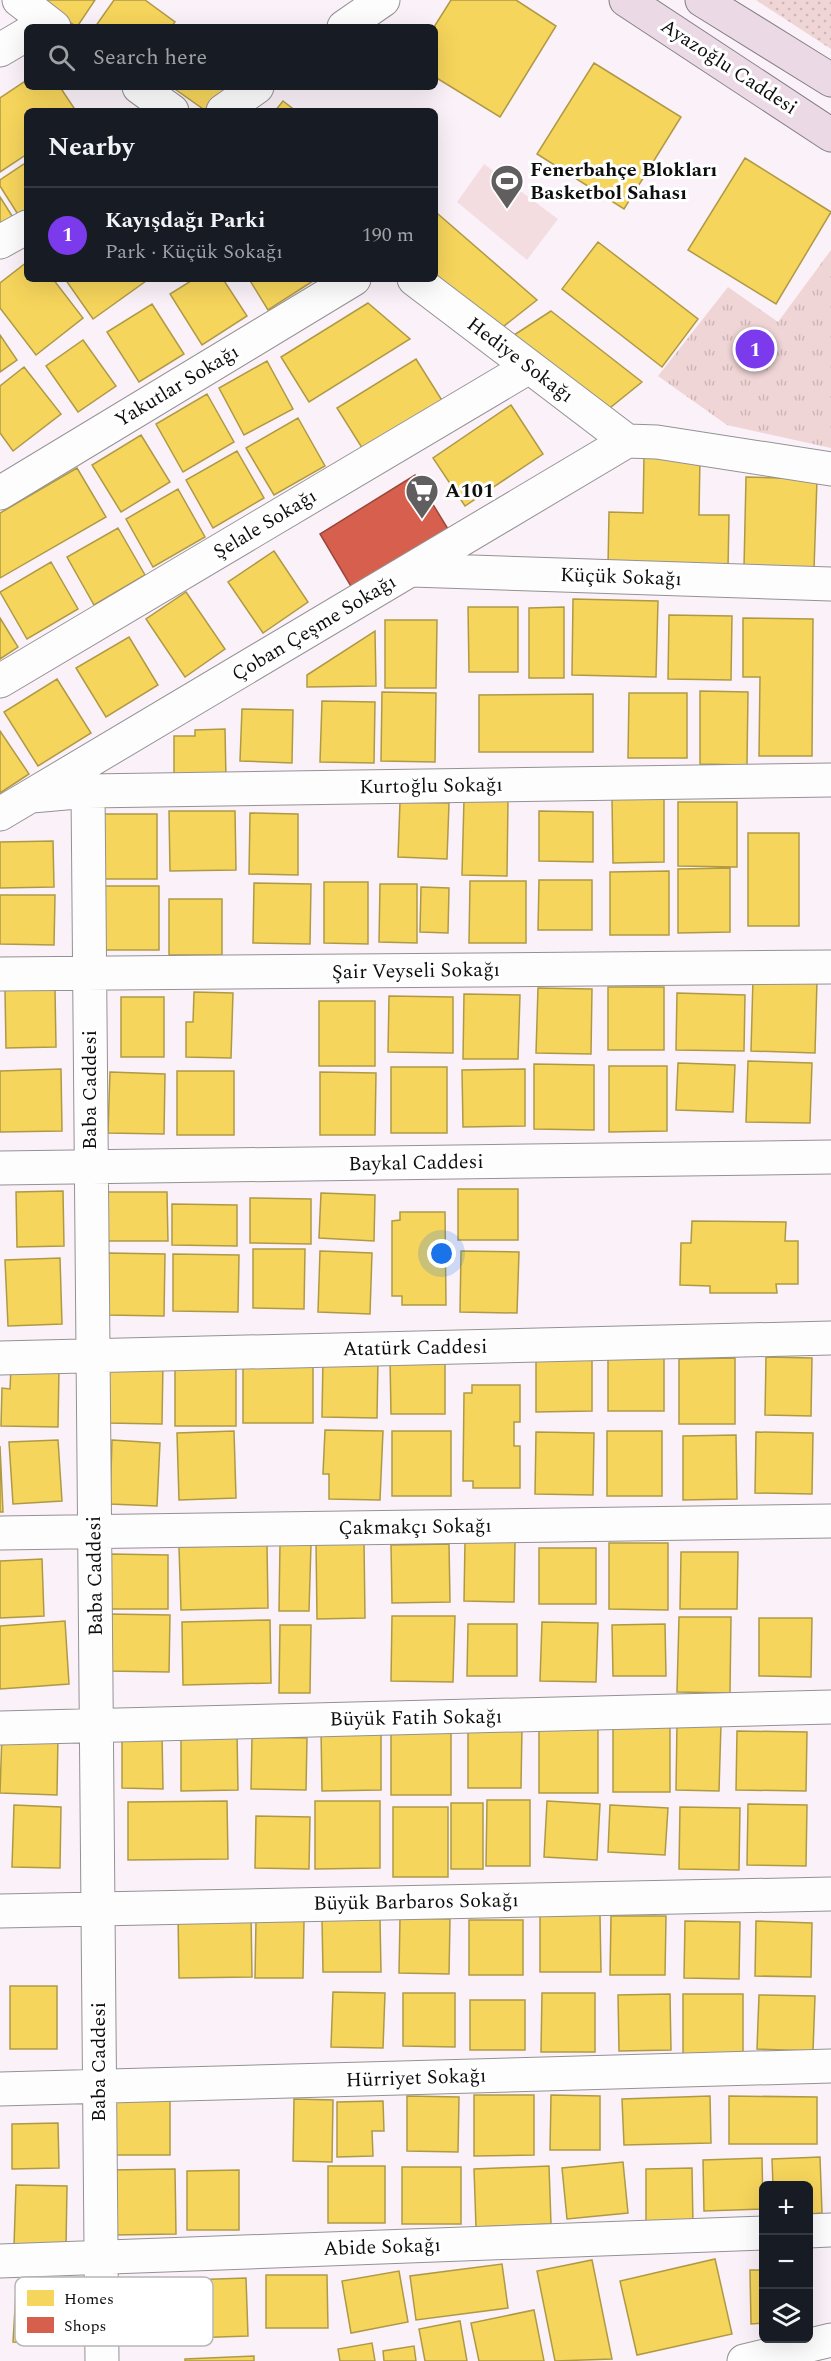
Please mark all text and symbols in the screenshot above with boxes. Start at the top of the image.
street label: Ayazoğlu Caddesi [655,11,803,123]
search box [24,24,438,90]
icon: search [45,41,78,74]
text: Search here [93,41,207,74]
text: Nearby [48,127,134,167]
place label: Fenerbahçe Blokları Basketbol Sahası [530,155,717,208]
sports icon: Fenerbahçe Blokları Basketbol Sahası [489,163,525,210]
text: Kayışdağı Parki [105,204,265,237]
text: 1 [62,220,73,250]
text: 190 m [362,220,414,250]
text: Park · Küçük Sokağı [105,237,283,267]
street label: Hediye Sokağı [460,310,580,410]
pin: 1 [736,326,774,372]
street label: Yakutlar Sokağı [109,337,245,435]
supermarket icon: A101 [404,473,440,520]
place label: A101 [445,476,494,506]
street label: Şelale Sokağı [207,481,323,567]
street label: Küçük Sokağı [560,560,682,594]
street label: Çoban Çeşme Sokağı [226,567,402,689]
street label: Kurtoğlu Sokağı [359,770,503,802]
street label: Şair Veyseli Sokağı [332,955,500,987]
street label: Baba Caddesi [75,1030,105,1150]
street label: Baykal Caddesi [348,1147,484,1179]
your location [427,1239,456,1268]
street label: Atatürk Caddesi [342,1332,488,1364]
street label: Çakmakçı Sokağı [338,1511,492,1543]
street label: Baba Caddesi [79,1516,111,1636]
street label: Büyük Fatih Sokağı [329,1701,503,1735]
street label: Büyük Barbaros Sokağı [313,1885,519,1919]
street label: Baba Caddesi [84,2002,114,2122]
street label: Hürriyet Sokağı [345,2061,487,2095]
map controls [759,2181,813,2343]
button: + [759,2181,813,2235]
street label: Abide Sokağı [323,2230,441,2264]
button: − [759,2235,813,2289]
legend [15,2277,213,2346]
text: Homes [64,2287,114,2311]
button: layers [759,2289,813,2343]
text: Shops [64,2314,106,2338]

